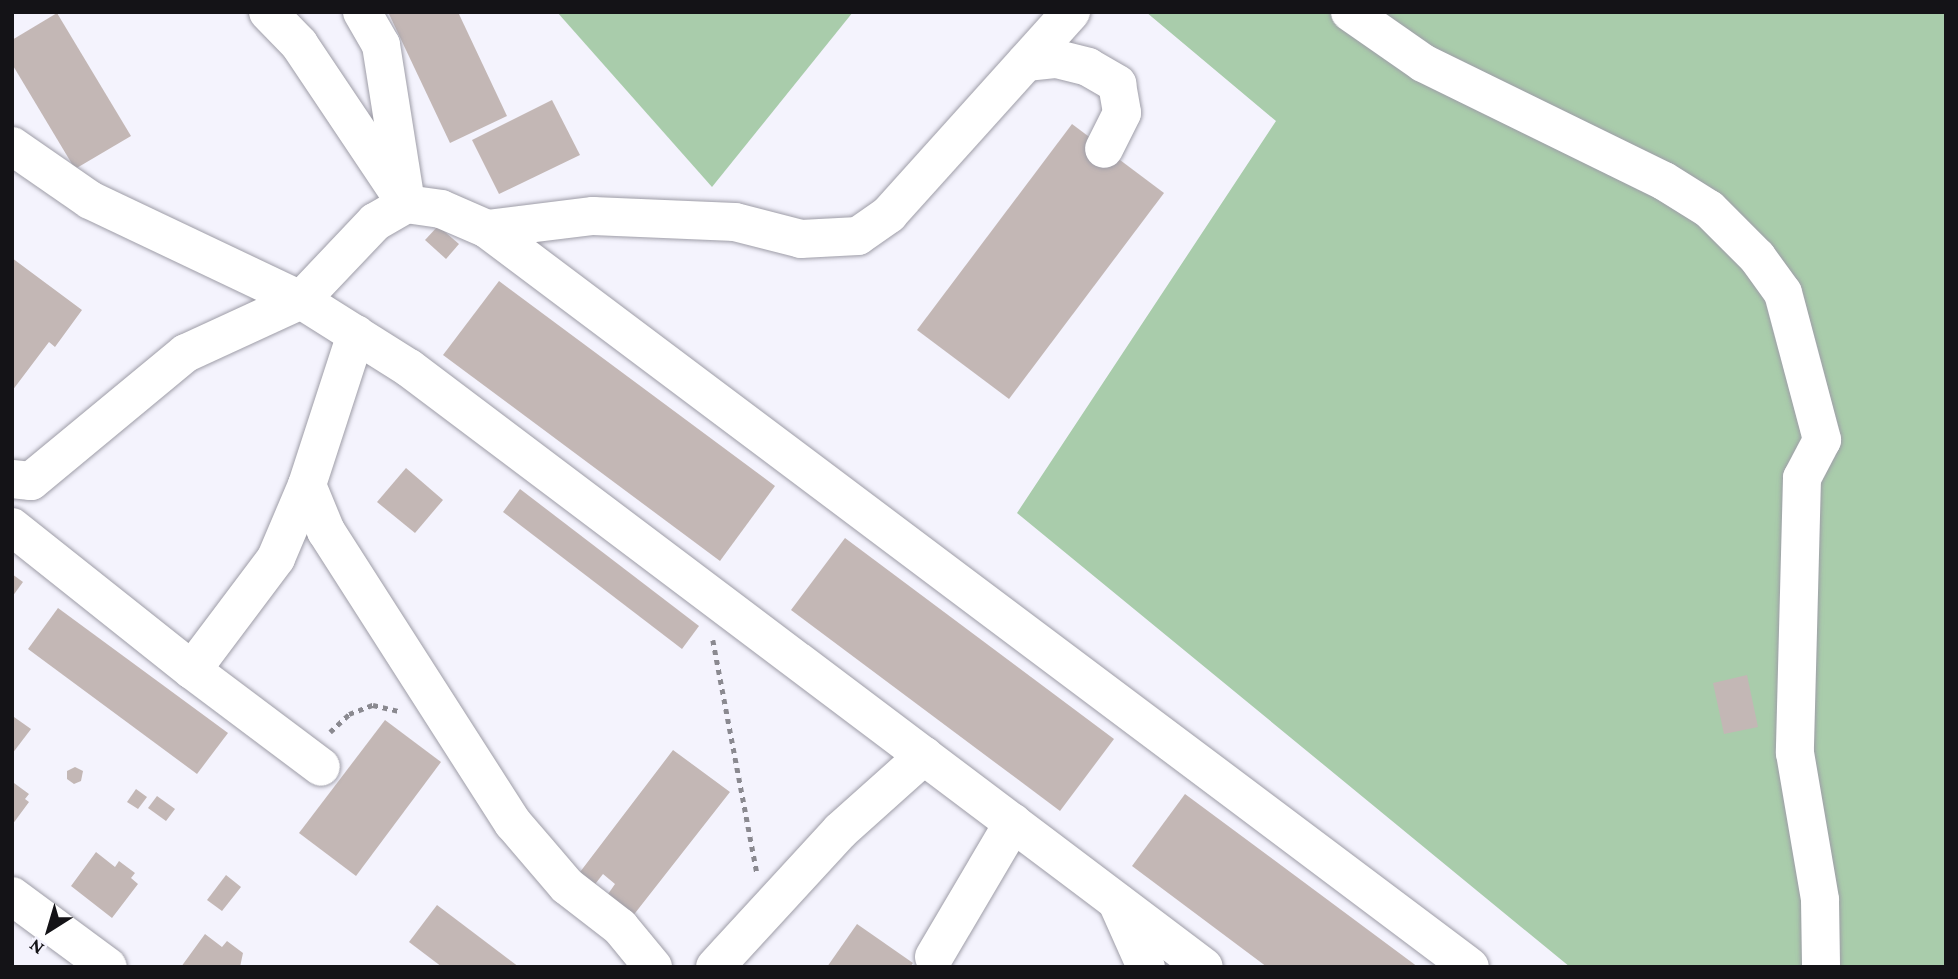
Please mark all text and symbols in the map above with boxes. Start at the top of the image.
north arrow [14,895,84,965]
text: N [25,935,48,959]

